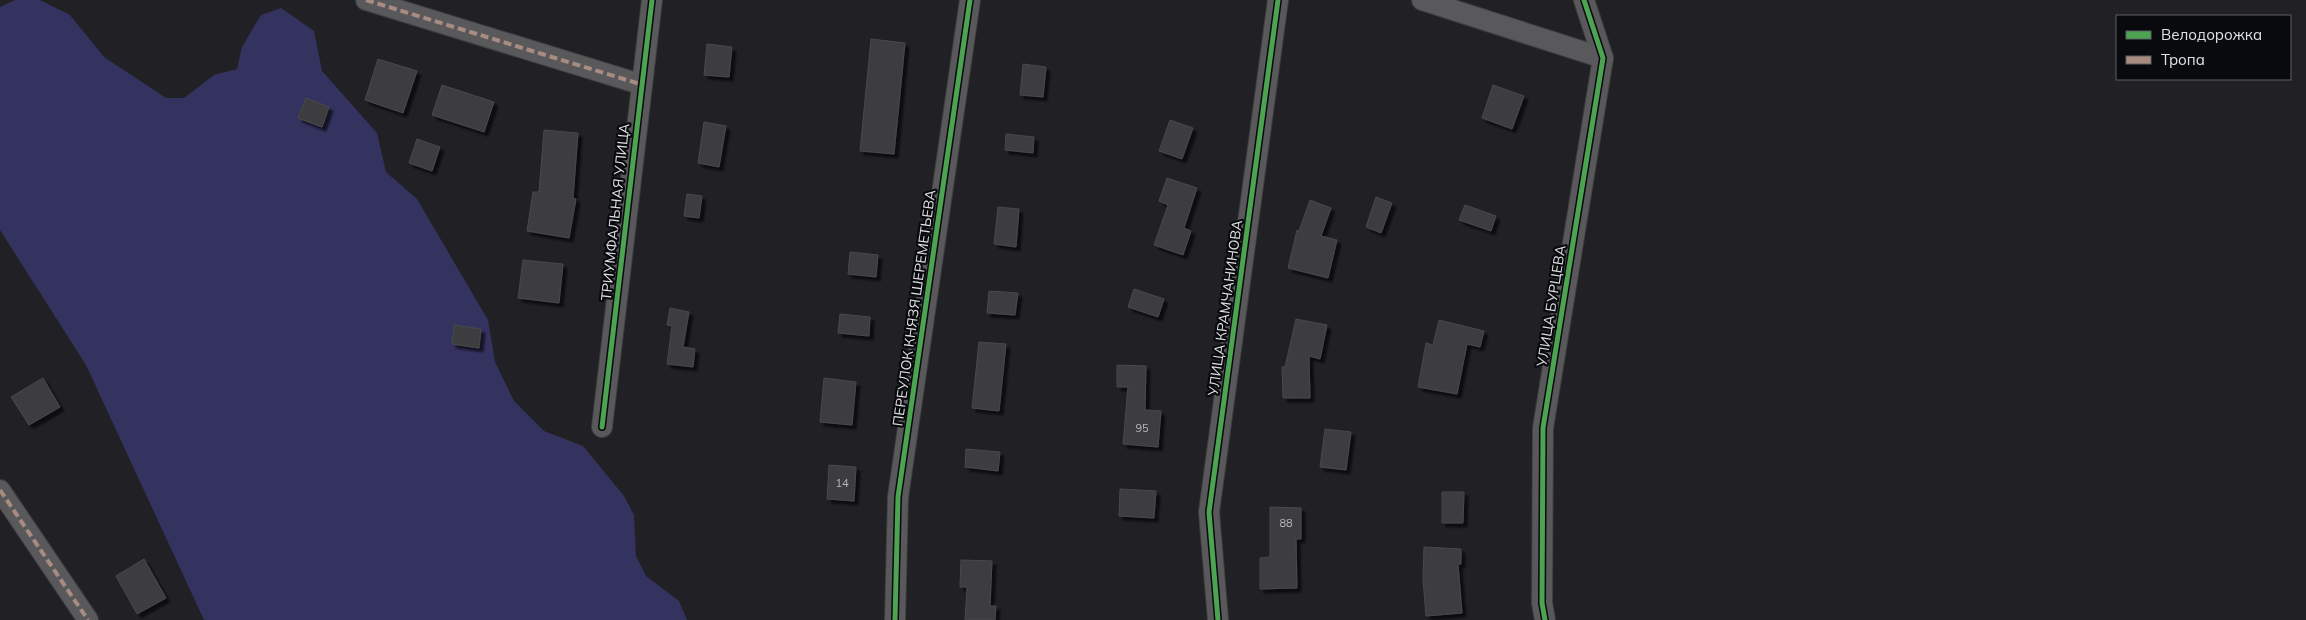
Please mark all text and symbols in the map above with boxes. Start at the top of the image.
legend [2116,15,2291,80]
text: Велодорожка [2161,25,2262,44]
text: Тропа [2161,50,2205,69]
street label: ТРИУМФАЛЬНАЯ УЛИЦА [597,122,633,302]
street label: ПЕРЕУЛОК КНЯЗЯ ШЕРЕМЕТЬЕВА [888,188,940,427]
street label: УЛИЦА КРАМЧАНИНОВА [1204,218,1246,398]
street label: УЛИЦА БУРЦЕВА [1532,243,1570,369]
house number: 95 [1135,421,1149,435]
house number: 14 [835,476,849,490]
house number: 88 [1279,516,1293,530]

